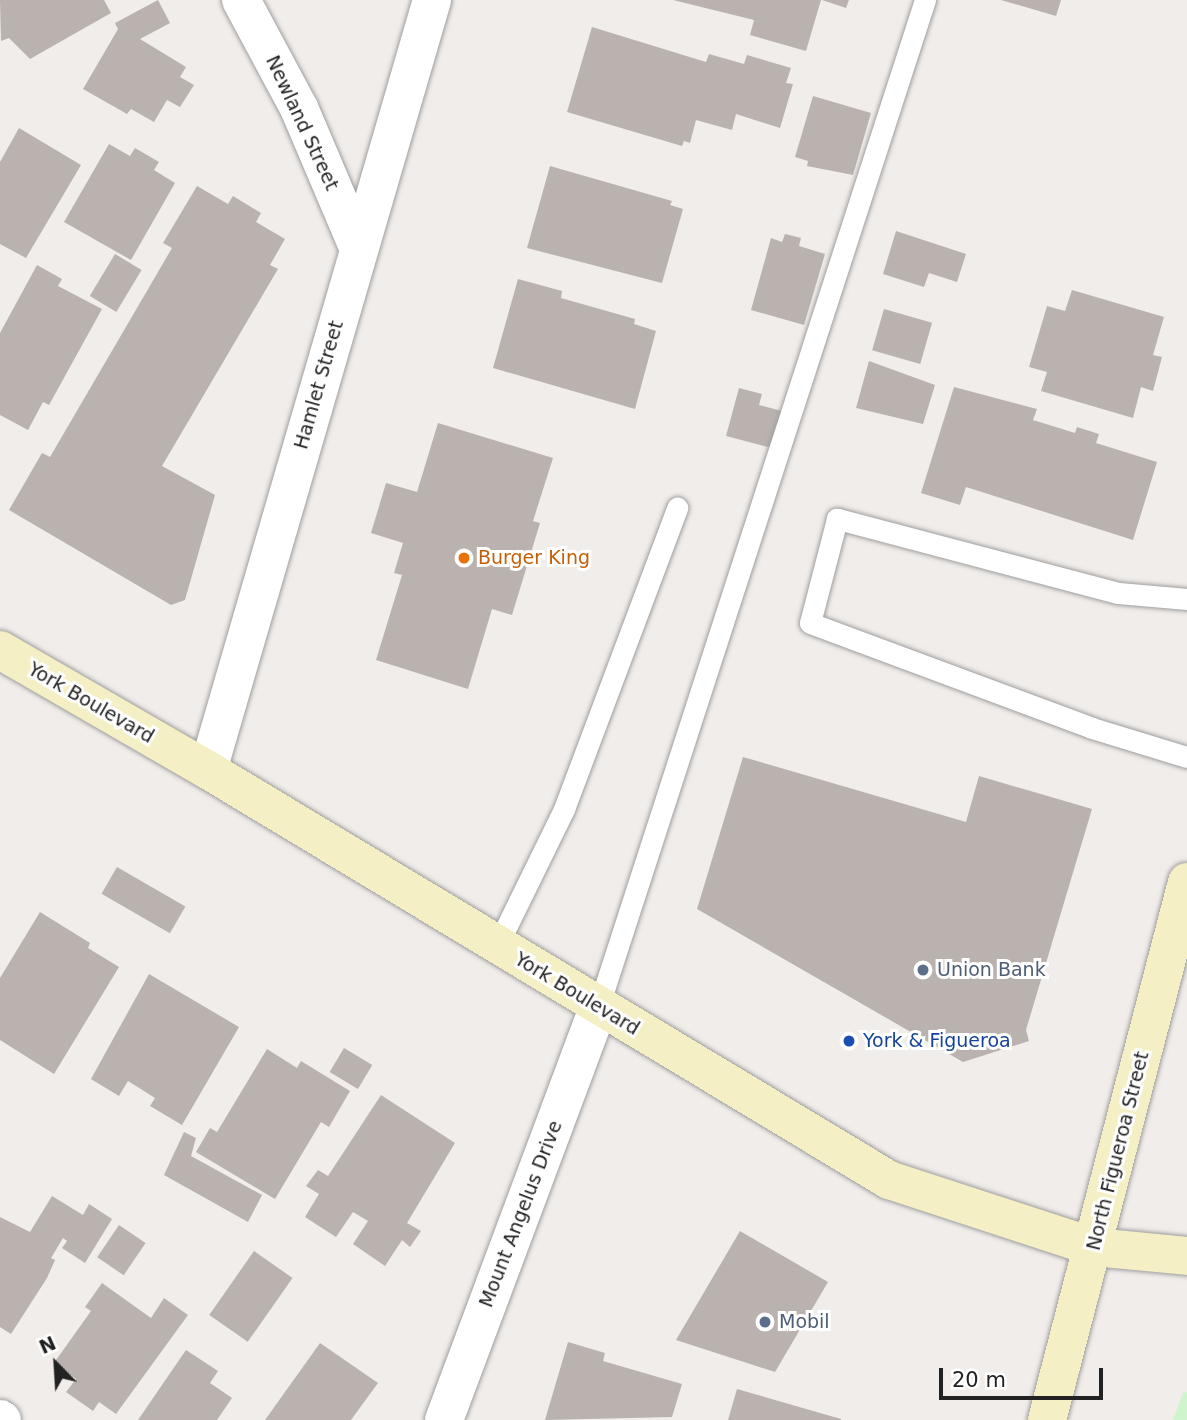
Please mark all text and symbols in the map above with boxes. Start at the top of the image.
street label: Newland Street [261,52,343,194]
street label: Hamlet Street [290,318,348,452]
place label: Burger King [478,547,590,569]
marker: Burger King [456,550,472,566]
street label: York Boulevard [24,658,158,748]
street label: York Boulevard [510,948,644,1040]
place label: Union Bank [937,959,1046,981]
marker: Union Bank [915,962,931,978]
place label: York & Figueroa [863,1030,1011,1052]
marker: York & Figueroa [841,1033,857,1049]
street label: North Figueroa Street [1082,1049,1154,1253]
street label: Mount Angelus Drive [475,1117,567,1311]
place label: Mobil [779,1311,830,1333]
marker: Mobil [757,1314,773,1330]
north arrow [21,1329,91,1399]
text: N [36,1332,59,1358]
scale bar [942,1354,1106,1398]
text: 20 m [952,1368,1006,1392]

